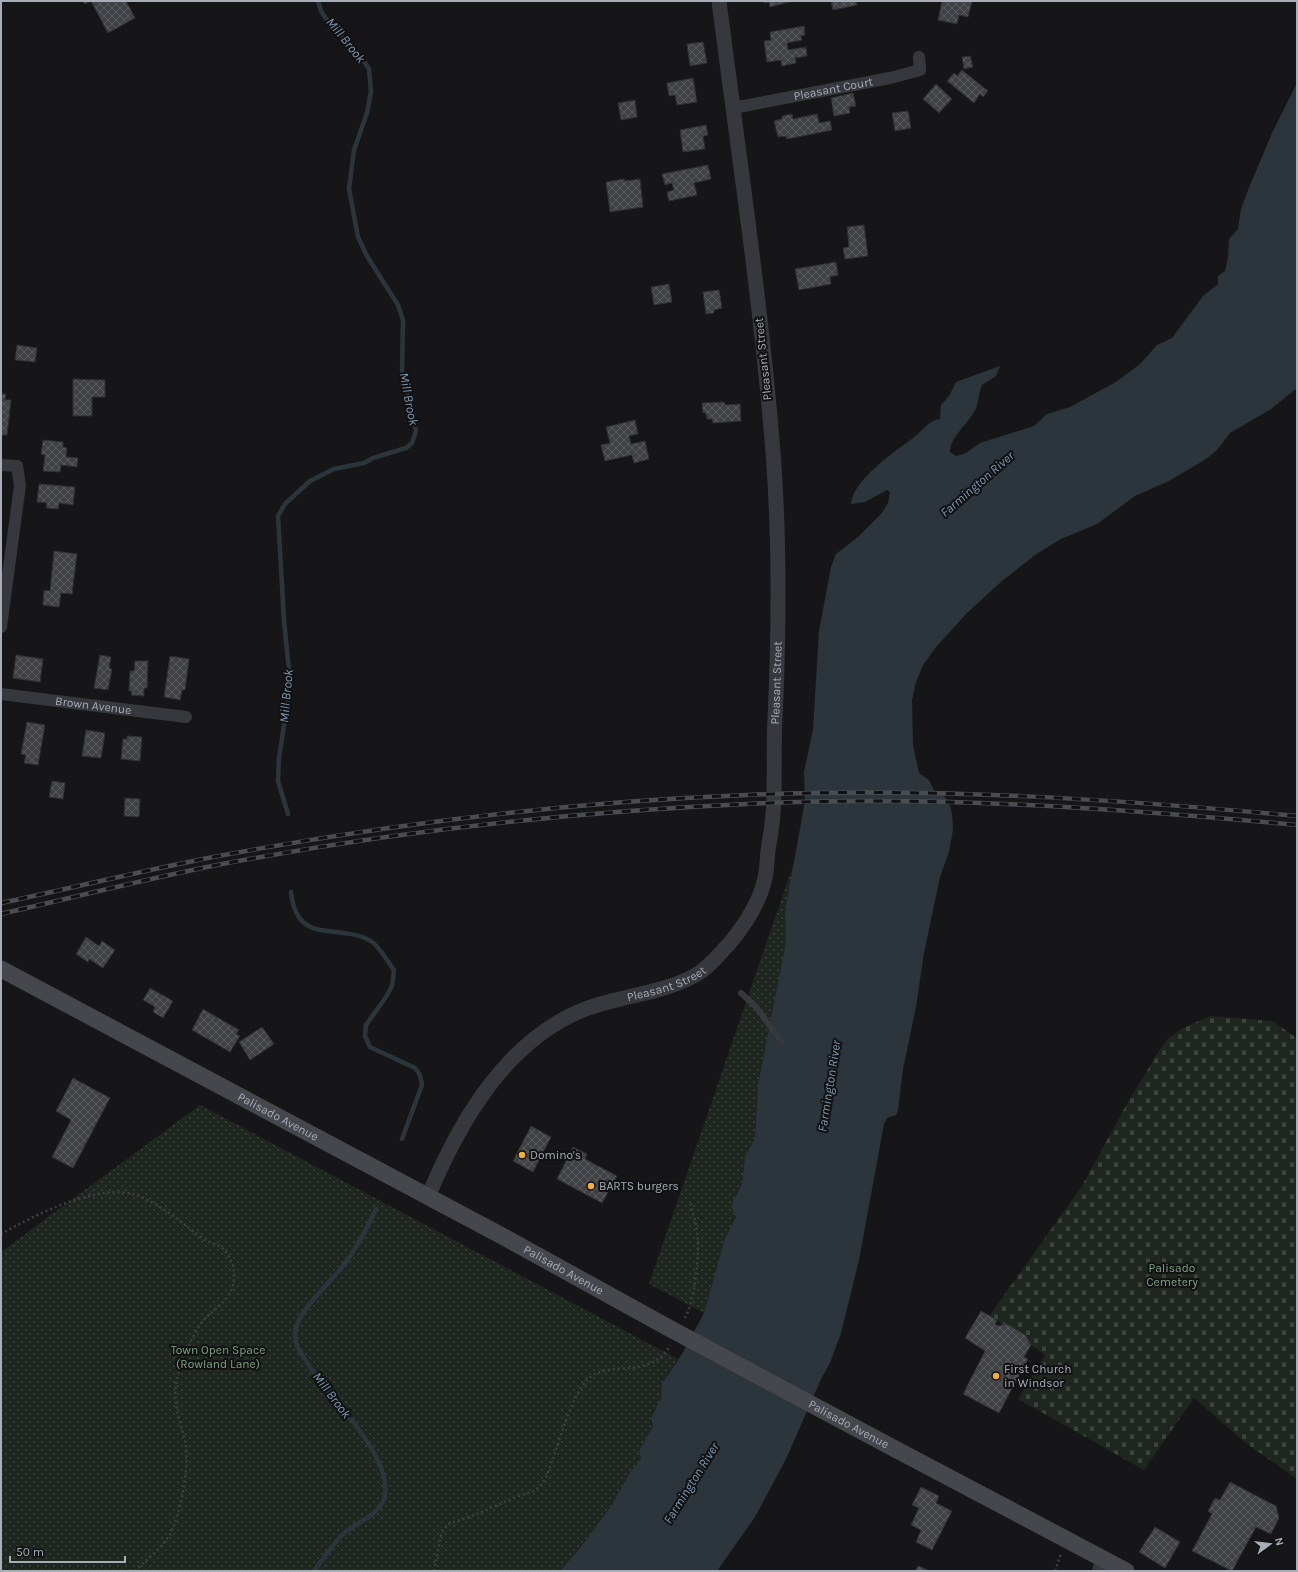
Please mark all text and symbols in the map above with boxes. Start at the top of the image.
water label: Mill Brook [323,14,369,66]
street label: Pleasant Court [792,74,874,103]
street label: Pleasant Street [752,316,774,401]
water label: Mill Brook [396,371,422,427]
water label: Farmington River [937,448,1017,520]
street label: Pleasant Street [768,641,785,725]
water label: Mill Brook [276,668,296,723]
street label: Brown Avenue [54,694,132,717]
street label: Pleasant Street [626,963,709,1004]
water label: Farmington River [814,1039,844,1133]
street label: Palisado Avenue [235,1089,321,1144]
place label: Domino's [530,1148,581,1162]
marker: Domino's [517,1150,527,1160]
place label: BARTS burgers [599,1179,679,1193]
marker: BARTS burgers [586,1181,596,1191]
street label: Palisado Avenue [521,1242,606,1298]
park label: Palisado Cemetery [1146,1261,1198,1289]
park label: Town Open Space (Rowland Lane) [171,1343,265,1371]
place label: First Church in Windsor [1004,1362,1072,1390]
water label: Mill Brook [310,1369,354,1421]
marker: First Church in Windsor [991,1371,1001,1381]
street label: Palisado Avenue [806,1397,891,1451]
water label: Farmington River [660,1439,722,1526]
north arrow [1250,1524,1290,1564]
text: N [1272,1536,1286,1547]
scale bar [10,1538,125,1564]
text: 50 m [16,1545,44,1559]

